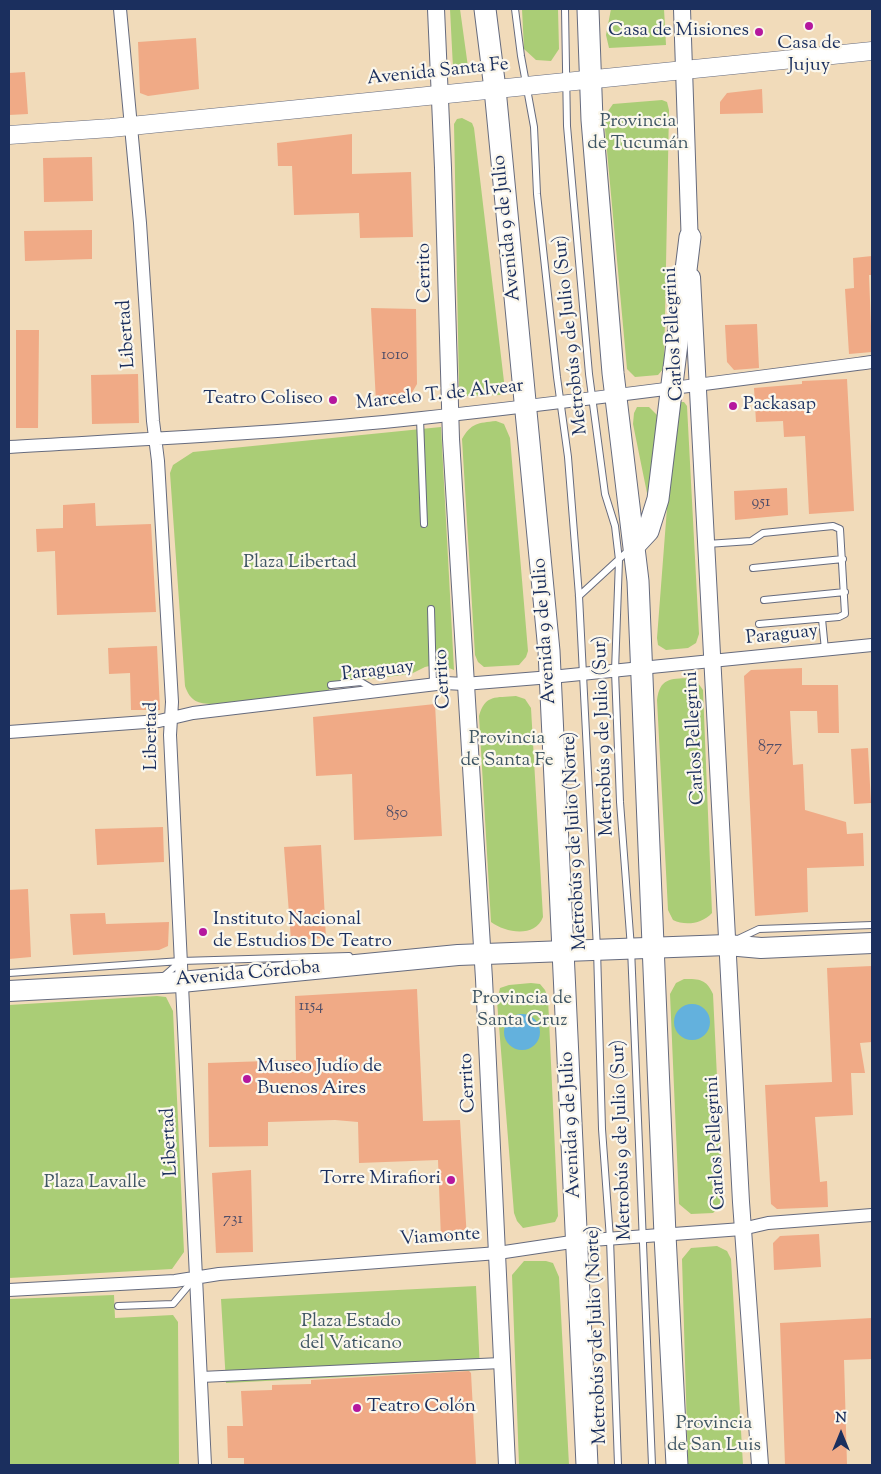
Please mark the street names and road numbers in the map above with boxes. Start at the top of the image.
street label: Avenida Santa Fe [366,54,510,92]
street label: Avenida 9 de Julio [489,154,527,302]
street label: Metrobús 9 de Julio (Sur) [550,234,594,436]
street label: Cerrito [414,243,438,303]
street label: Carlos Pellegrini [660,267,690,401]
street label: Libertad [114,299,142,369]
street label: Marcelo T. de Alvear [355,376,525,416]
street label: Avenida 9 de Julio [530,557,562,705]
street label: Paraguay [745,621,819,651]
street label: Metrobús 9 de Julio (Sur) [590,635,620,837]
street label: Cerrito [431,648,457,710]
street label: Paraguay [341,656,415,688]
street label: Carlos Pellegrini [681,671,711,805]
street label: Libertad [142,702,164,770]
street label: Metrobús 9 de Julio (Norte) [559,731,593,951]
street label: Avenida Córdoba [175,957,321,993]
street label: Metrobús 9 de Julio (Sur) [608,1039,638,1241]
street label: Avenida 9 de Julio [557,1051,587,1199]
street label: Cerrito [456,1052,482,1114]
street label: Carlos Pellegrini [702,1076,732,1210]
street label: Libertad [158,1107,184,1177]
street label: Viamonte [399,1224,481,1252]
street label: Metrobús 9 de Julio (Norte) [583,1225,613,1445]

